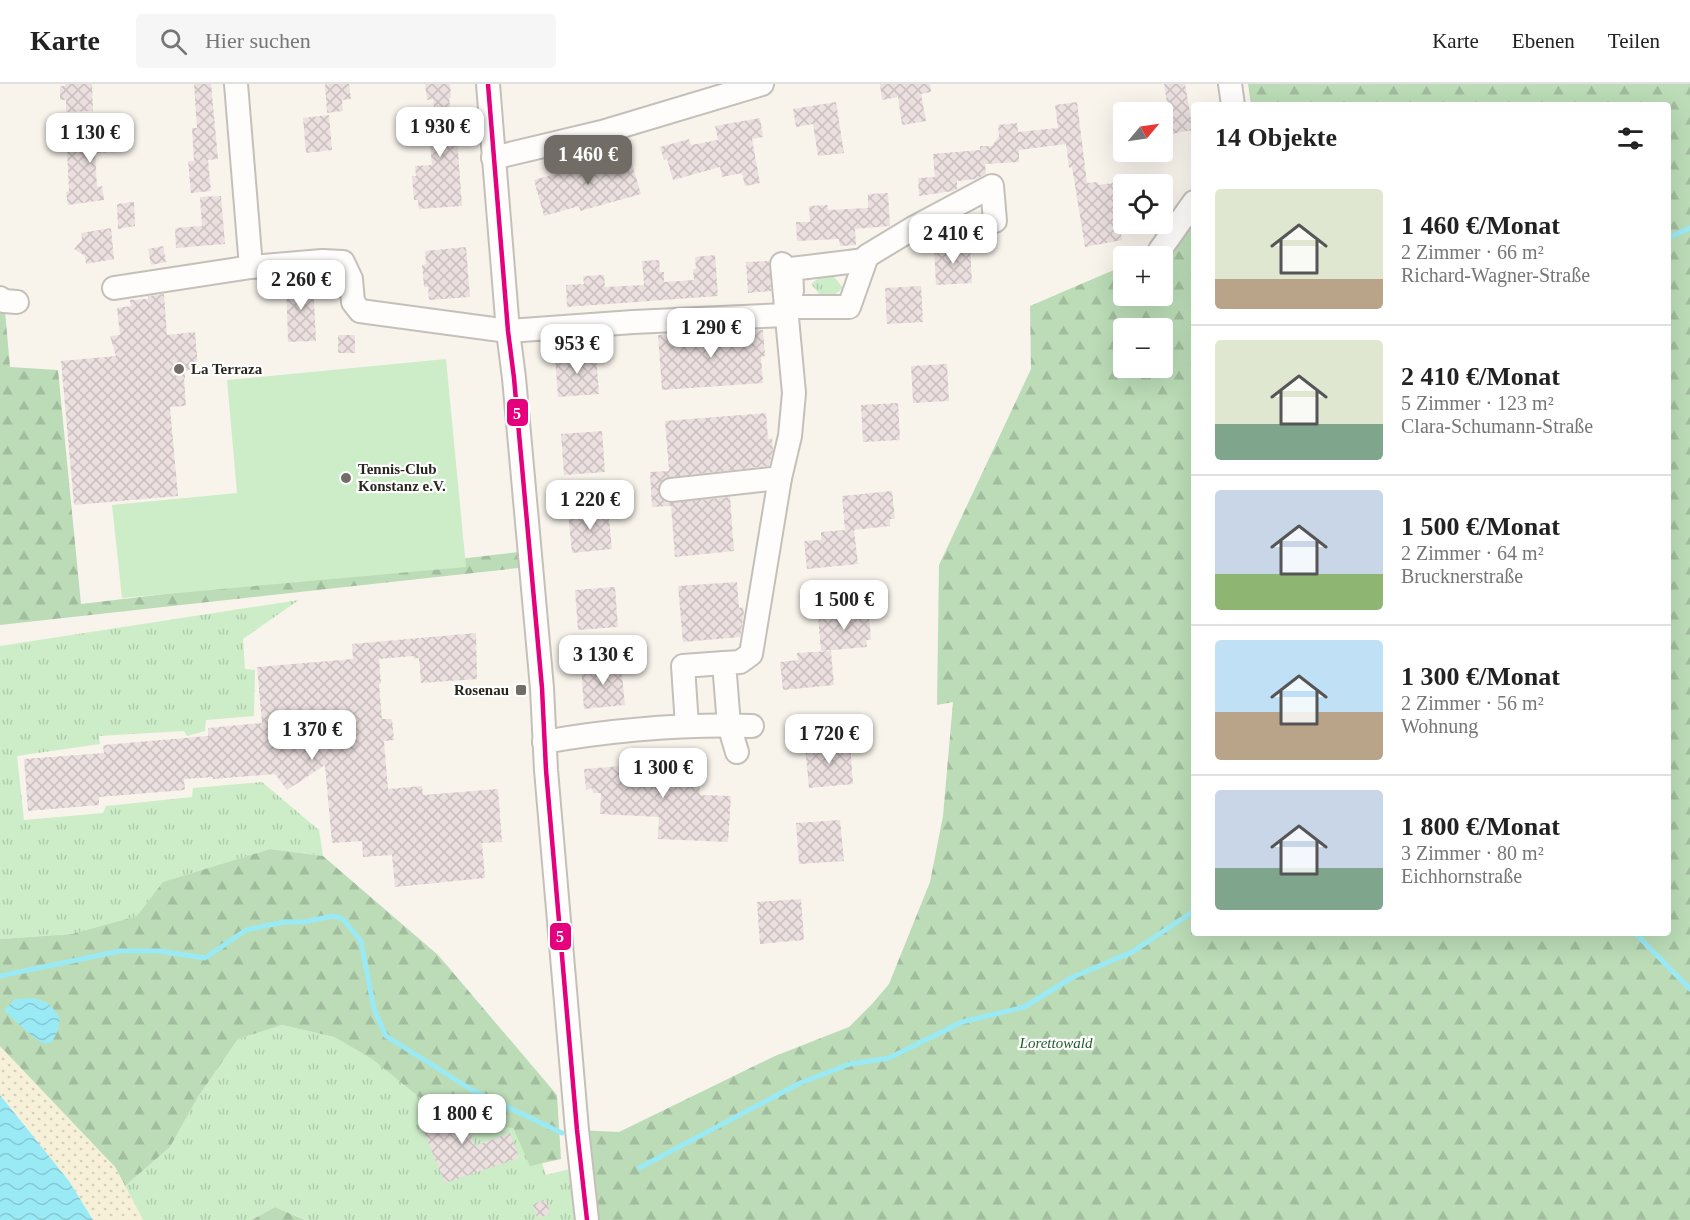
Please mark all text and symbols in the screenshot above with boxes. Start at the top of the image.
search box [136,14,556,68]
text: Karte [30,25,100,56]
icon: search [157,25,190,58]
text: Hier suchen [205,28,311,53]
text: Karte [1432,29,1479,53]
text: Ebenen [1512,29,1575,53]
text: Teilen [1608,29,1660,53]
north arrow [1113,102,1173,162]
map controls [1113,102,1173,378]
pin: 1 930 € [385,107,495,158]
pin: 1 130 € [35,113,145,164]
text: 1 930 € [410,115,470,137]
text: 1 130 € [60,121,120,143]
icon: filters [1614,122,1647,155]
text: 14 Objekte [1215,123,1337,152]
pin: 1 460 € [533,135,643,186]
text: 1 460 € [558,143,618,165]
button: locate [1113,174,1173,234]
text: 1 460 €/Monat [1401,211,1560,240]
icon: home [1263,213,1335,285]
pin: 2 410 € [898,214,1008,265]
text: 2 410 € [923,222,983,244]
text: 2 Zimmer · 66 m² [1401,241,1544,263]
button: + [1113,246,1173,306]
pin: 2 260 € [246,260,356,311]
text: Richard-Wagner-Straße [1401,264,1590,286]
text: 2 260 € [271,268,331,290]
pin: 1 290 € [656,308,766,359]
text: 1 290 € [681,316,741,338]
button: − [1113,318,1173,378]
pin: 953 € [535,324,619,375]
text: 953 € [555,332,600,354]
place label: La Terraza [191,361,263,377]
marker: La Terraza [172,362,186,376]
text: 2 410 €/Monat [1401,362,1560,391]
icon: home [1263,364,1335,436]
text: 5 Zimmer · 123 m² [1401,392,1554,414]
line badge: 5 [506,398,529,427]
text: 5 [513,405,521,422]
text: Clara-Schumann-Straße [1401,415,1593,437]
place label: Tennis-Club Konstanz e.V. [358,461,446,494]
marker: Tennis-Club Konstanz e.V. [339,471,353,485]
pin: 1 220 € [535,480,645,531]
text: 1 220 € [560,488,620,510]
text: 1 500 €/Monat [1401,512,1560,541]
icon: home [1263,514,1335,586]
text: 2 Zimmer · 64 m² [1401,542,1544,564]
text: Brucknerstraße [1401,565,1523,587]
pin: 1 500 € [789,580,899,631]
text: 1 500 € [814,588,874,610]
pin: 3 130 € [548,635,658,686]
text: 3 130 € [573,643,633,665]
text: 1 300 €/Monat [1401,662,1560,691]
icon: home [1263,664,1335,736]
place label: Rosenau [454,682,509,698]
marker: Rosenau [514,683,528,697]
text: 2 Zimmer · 56 m² [1401,692,1544,714]
pin: 1 370 € [257,710,367,761]
pin: 1 720 € [774,714,884,765]
text: Wohnung [1401,715,1478,737]
text: 1 370 € [282,718,342,740]
text: 1 720 € [799,722,859,744]
pin: 1 300 € [608,748,718,799]
text: 1 300 € [633,756,693,778]
text: 1 800 €/Monat [1401,812,1560,841]
icon: home [1263,814,1335,886]
text: 3 Zimmer · 80 m² [1401,842,1544,864]
text: Eichhornstraße [1401,865,1522,887]
line badge: 5 [549,922,572,951]
text: 5 [556,928,564,945]
park label: Lorettowald [1019,1035,1093,1051]
pin: 1 800 € [407,1094,517,1145]
text: 1 800 € [432,1102,492,1124]

